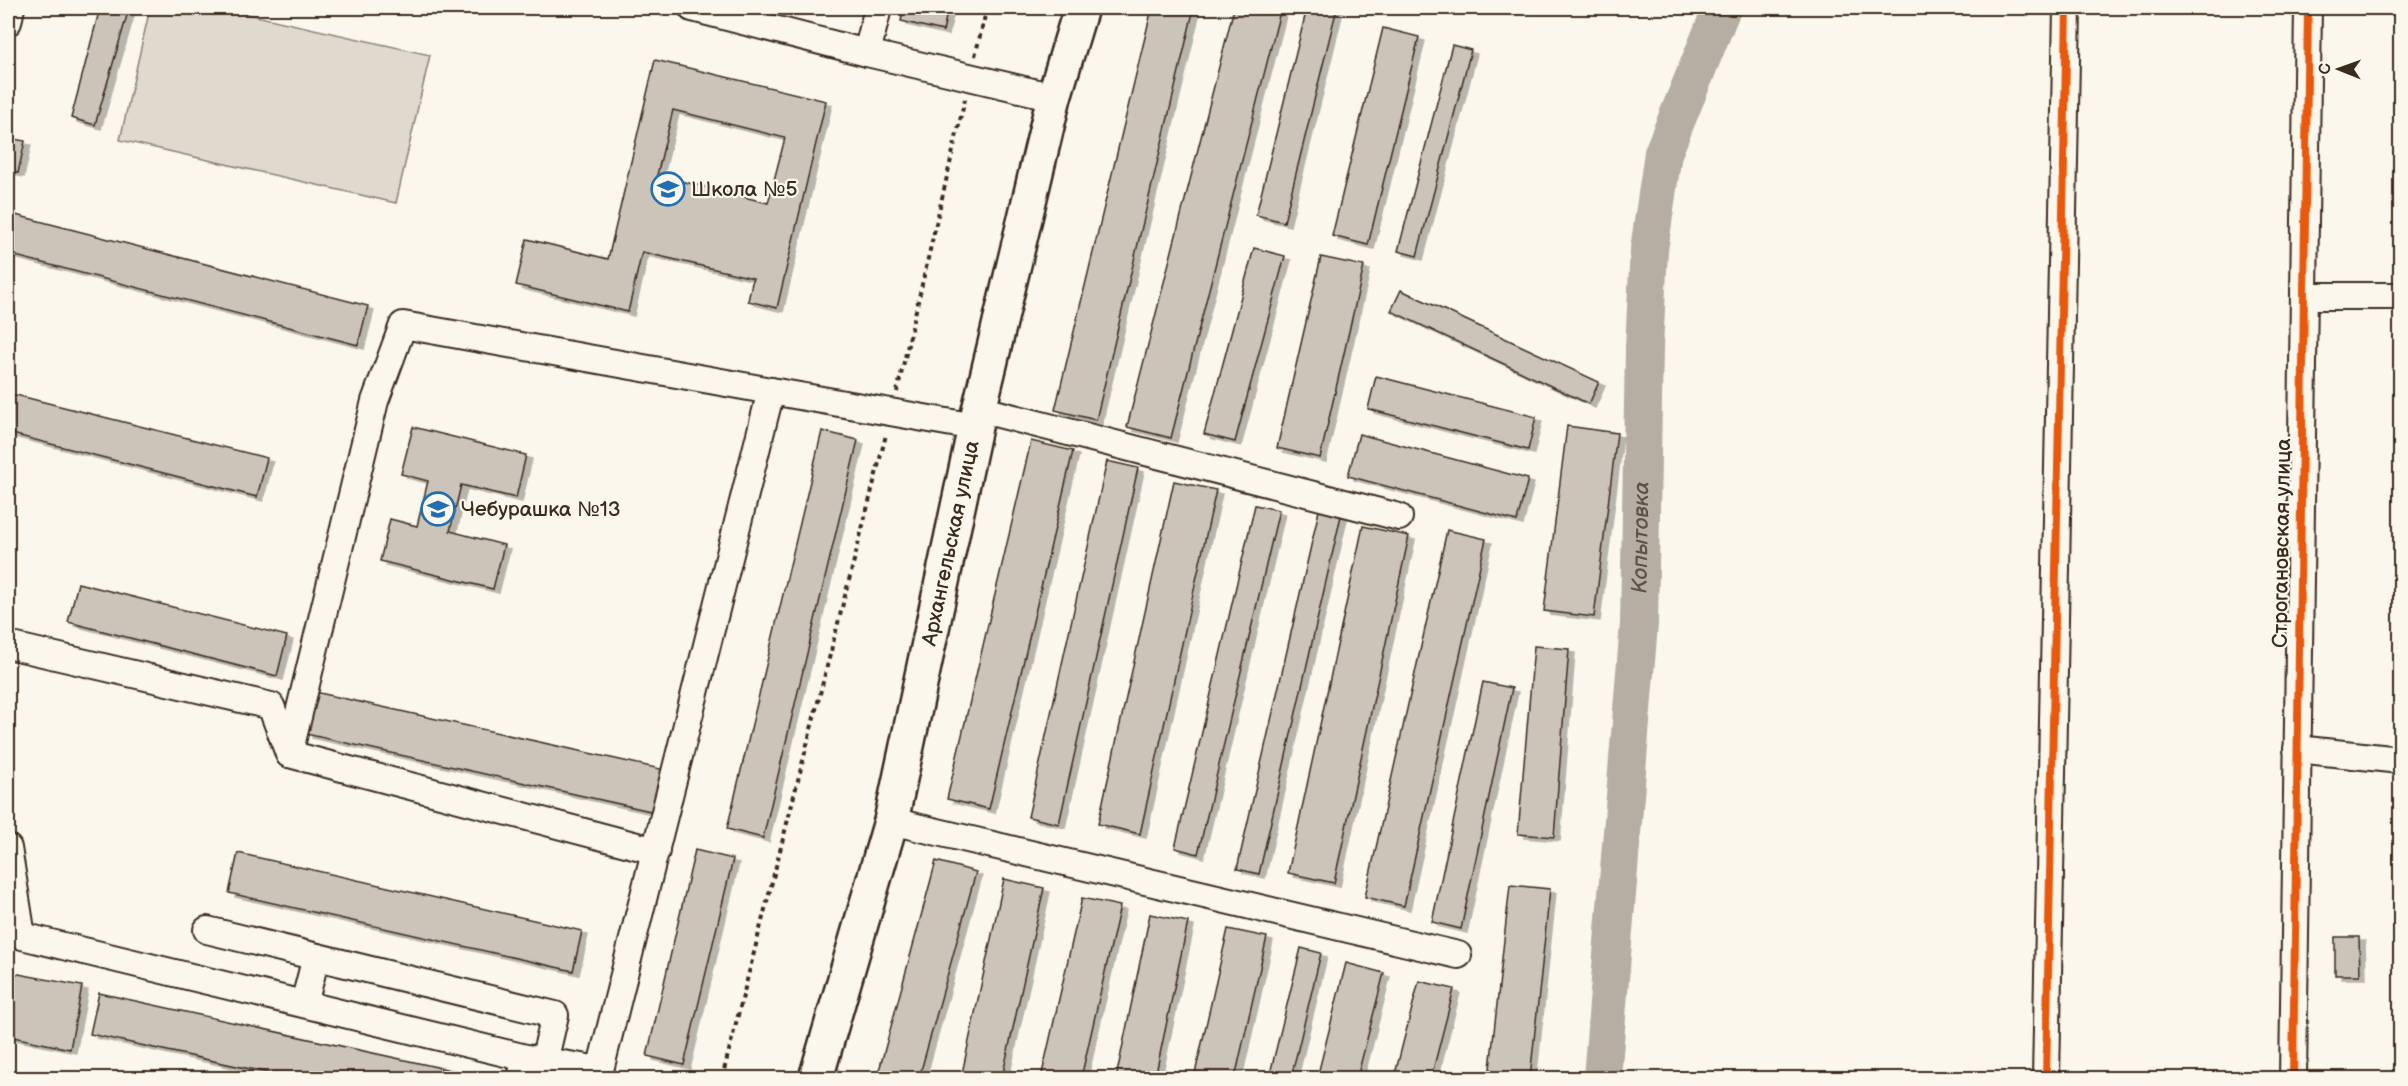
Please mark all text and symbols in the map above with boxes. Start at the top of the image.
north arrow [2309,39,2369,99]
text: С [2316,63,2335,74]
school or university icon: Школа №5 [650,171,686,207]
place label: Школа №5 [691,177,797,202]
street label: Архангельская улица [916,437,984,649]
street label: Строгановская улица [2268,437,2296,648]
water label: Копытовка [1626,481,1655,594]
school or university icon: Чебурашка №13 [420,491,456,527]
place label: Чебурашка №13 [461,497,621,522]

